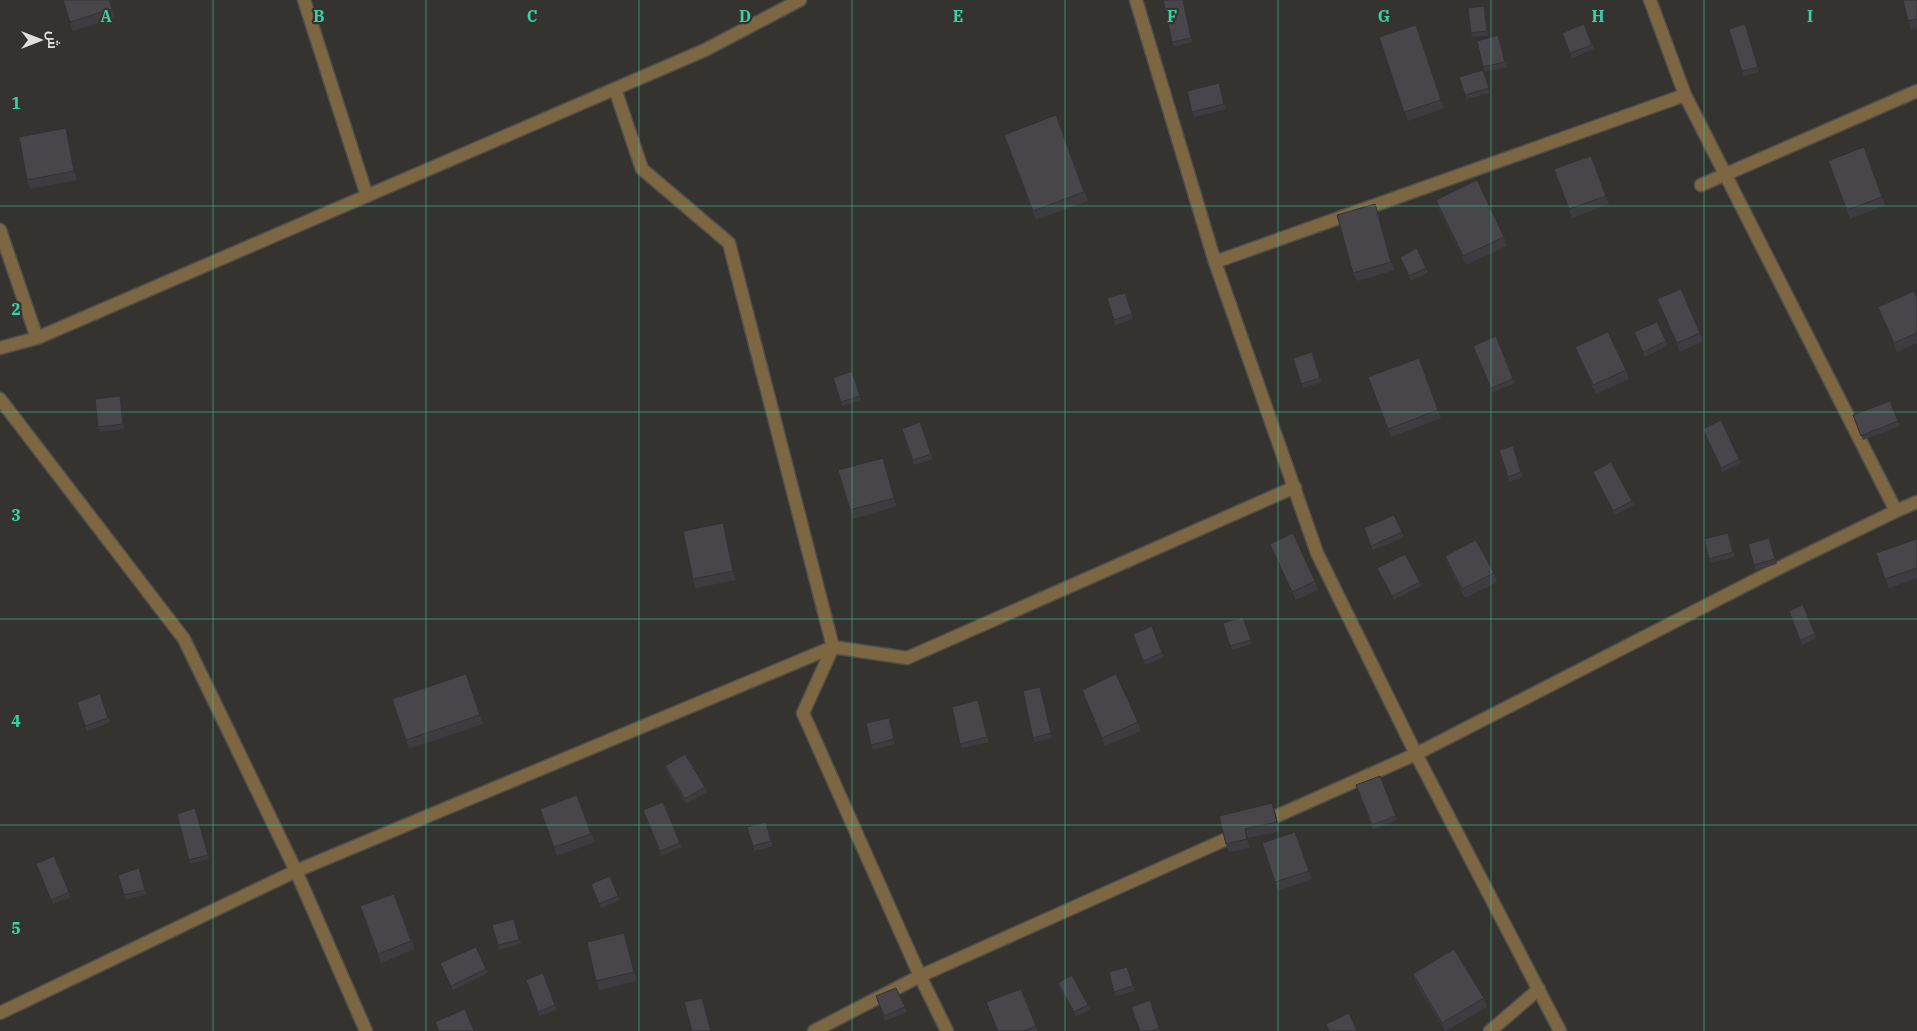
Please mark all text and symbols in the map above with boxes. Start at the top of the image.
text: A [100,6,112,26]
text: B [313,6,325,26]
text: C [527,6,537,26]
text: D [739,6,751,26]
text: E [953,6,963,26]
text: F [1167,6,1177,26]
text: G [1378,6,1390,26]
text: H [1592,6,1605,26]
text: I [1807,6,1813,26]
north arrow [15,15,65,65]
text: ش [44,31,62,49]
text: 1 [11,93,21,113]
text: 2 [11,299,21,319]
text: 3 [11,505,21,525]
text: 4 [11,711,21,731]
text: 5 [11,918,21,938]

